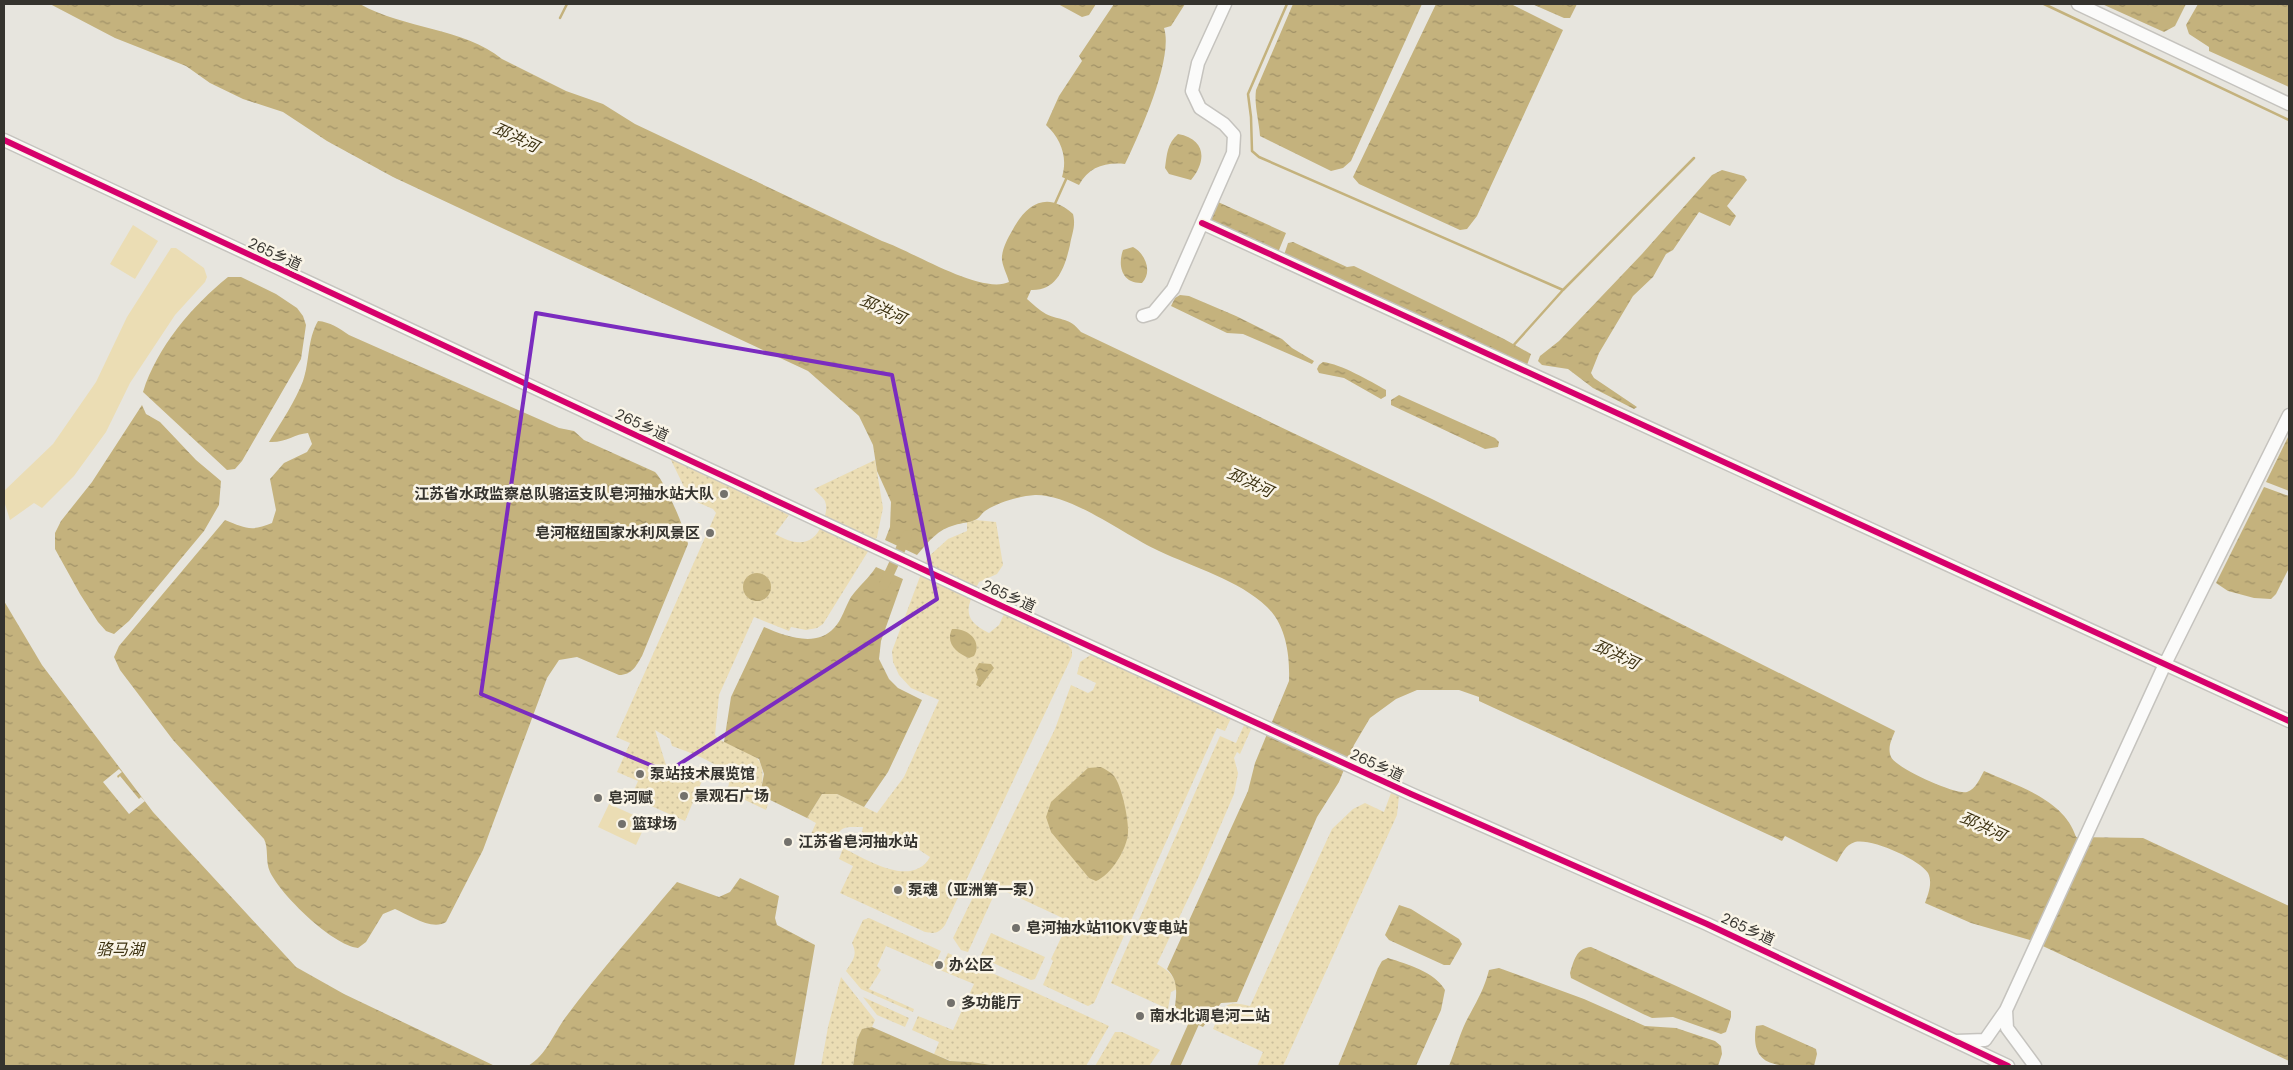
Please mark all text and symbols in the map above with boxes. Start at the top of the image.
water label: 邳洪河 [490,118,545,158]
street label: 265乡道 [245,233,305,275]
water label: 邳洪河 [857,290,912,330]
street label: 265乡道 [612,404,672,446]
water label: 邳洪河 [1224,463,1279,503]
place label: 江苏省水政监察总队骆运支队皂河抽水站大队 [414,484,714,504]
marker: 江苏省水政监察总队骆运支队皂河抽水站大队 [718,488,730,500]
place label: 皂河枢纽国家水利风景区 [535,523,700,543]
marker: 皂河枢纽国家水利风景区 [704,527,716,539]
street label: 265乡道 [979,575,1039,617]
water label: 邳洪河 [1590,635,1645,675]
street label: 265乡道 [1347,744,1407,786]
place label: 泵站技术展览馆 [650,764,755,784]
marker: 泵站技术展览馆 [634,768,646,780]
place label: 景观石广场 [694,786,769,806]
place label: 皂河赋 [608,788,653,808]
marker: 景观石广场 [678,790,690,802]
marker: 皂河赋 [592,792,604,804]
water label: 邳洪河 [1957,807,2012,847]
place label: 篮球场 [632,814,677,834]
marker: 篮球场 [616,818,628,830]
place label: 江苏省皂河抽水站 [798,832,918,852]
marker: 江苏省皂河抽水站 [782,836,794,848]
place label: 泵魂（亚洲第一泵） [908,880,1043,900]
marker: 泵魂（亚洲第一泵） [892,884,904,896]
street label: 265乡道 [1718,908,1778,950]
place label: 皂河抽水站110KV变电站 [1026,918,1188,938]
marker: 皂河抽水站110KV变电站 [1010,922,1022,934]
water label: 骆马湖 [96,939,147,960]
place label: 办公区 [949,955,994,975]
marker: 办公区 [933,959,945,971]
place label: 多功能厅 [961,993,1021,1013]
marker: 多功能厅 [945,997,957,1009]
place label: 南水北调皂河二站 [1150,1006,1270,1026]
marker: 南水北调皂河二站 [1134,1010,1146,1022]

